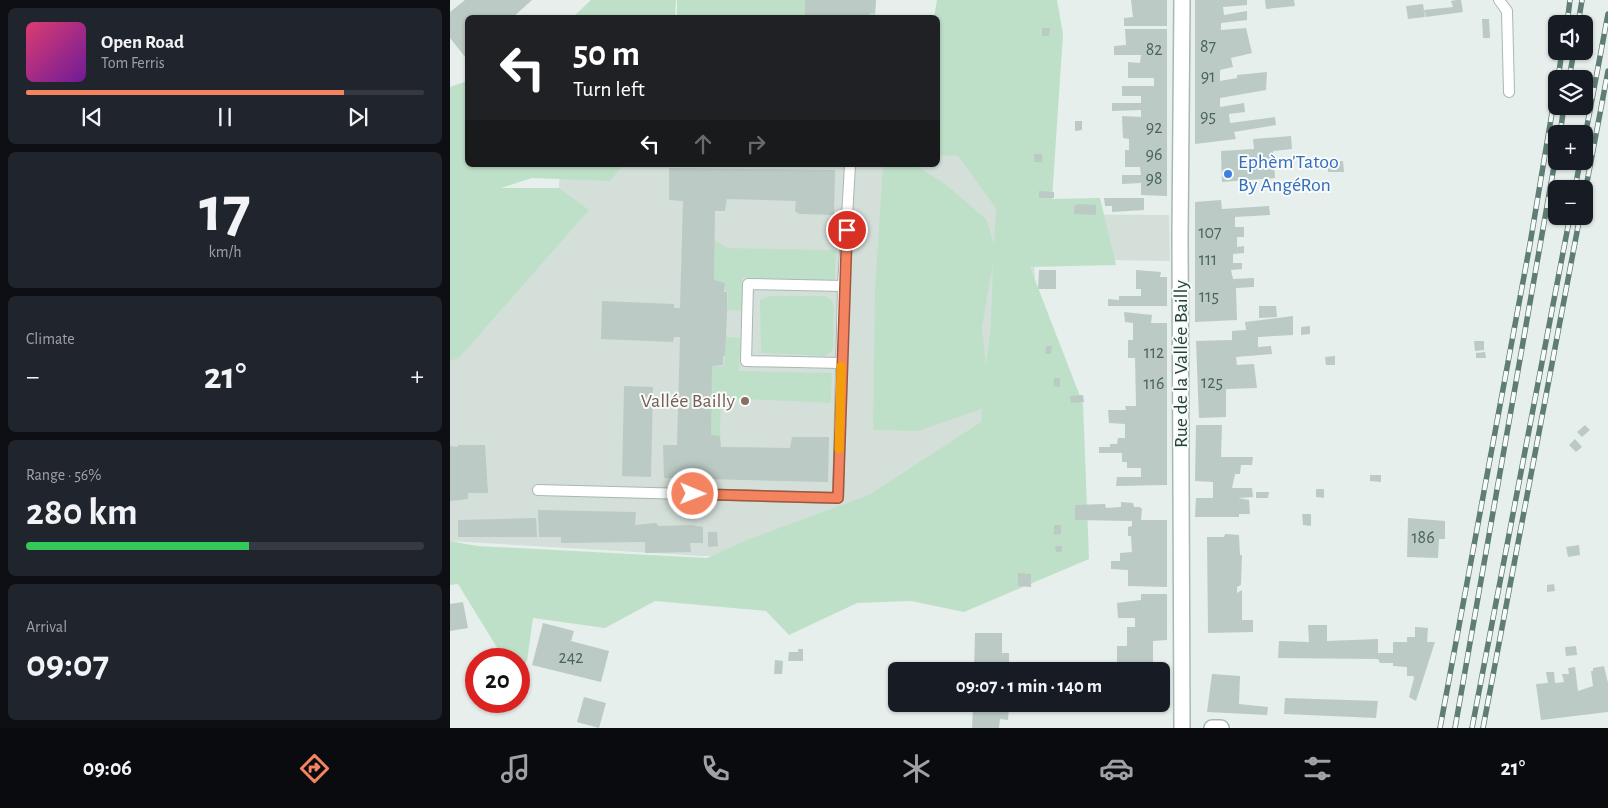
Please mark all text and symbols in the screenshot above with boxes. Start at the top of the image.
map controls [1548,15,1593,225]
button: sound [1548,15,1593,60]
text: Open Road [101,33,184,52]
icon: left [490,35,555,100]
text: 50 m [573,37,640,72]
house number: 87 [1200,38,1216,56]
house number: 82 [1146,41,1162,59]
text: Tom Ferris [101,55,165,71]
house number: 91 [1201,68,1215,86]
button: layers [1548,70,1593,115]
text: Turn left [573,78,645,100]
icon: previous [78,103,106,131]
icon: pause [211,103,239,131]
icon: next [344,103,372,131]
house number: 95 [1200,108,1216,126]
house number: 92 [1146,119,1162,137]
button: + [1548,125,1593,170]
icon: left [636,130,664,158]
icon: ahead [689,130,717,158]
icon: right [742,130,770,158]
house number: 96 [1146,146,1162,164]
place label: Ephèm'Tatoo By AngéRon [1238,152,1339,195]
marker: Ephèm'Tatoo By AngéRon [1222,168,1234,180]
house number: 98 [1146,170,1163,188]
text: 17 [199,178,251,243]
button: − [1548,180,1593,225]
pin [826,209,868,251]
icon: arrive [833,216,861,244]
house number: 107 [1198,224,1222,242]
text: km/h [208,244,242,260]
house number: 111 [1199,251,1217,269]
street label: Rue de la Vallée Bailly [1171,280,1191,448]
house number: 115 [1199,288,1219,306]
text: Climate [26,331,75,347]
house number: 112 [1144,344,1164,362]
text: 21° [204,358,246,396]
text: − [26,363,39,391]
text: + [411,363,424,391]
house number: 125 [1201,374,1223,392]
house number: 116 [1144,375,1164,393]
place label: Vallée Bailly [641,391,735,411]
marker: Vallée Bailly [739,395,751,407]
text: Range · 56% [26,467,102,483]
position arrow [666,467,718,519]
text: 280 km [26,494,138,532]
house number: 186 [1411,529,1435,547]
text: Arrival [26,619,67,635]
text: 09:07 [26,646,109,684]
speed limit sign: 20 [465,648,530,713]
house number: 242 [558,649,584,667]
text: 09:07 · 1 min · 140 m [956,677,1102,696]
icon: directions [297,751,332,786]
icon: music [498,751,533,786]
icon: phone [698,751,733,786]
icon: climate [899,751,934,786]
icon: car [1099,751,1134,786]
icon: filters [1300,751,1335,786]
text: 09:06 [83,757,132,779]
text: 21° [1500,757,1525,779]

